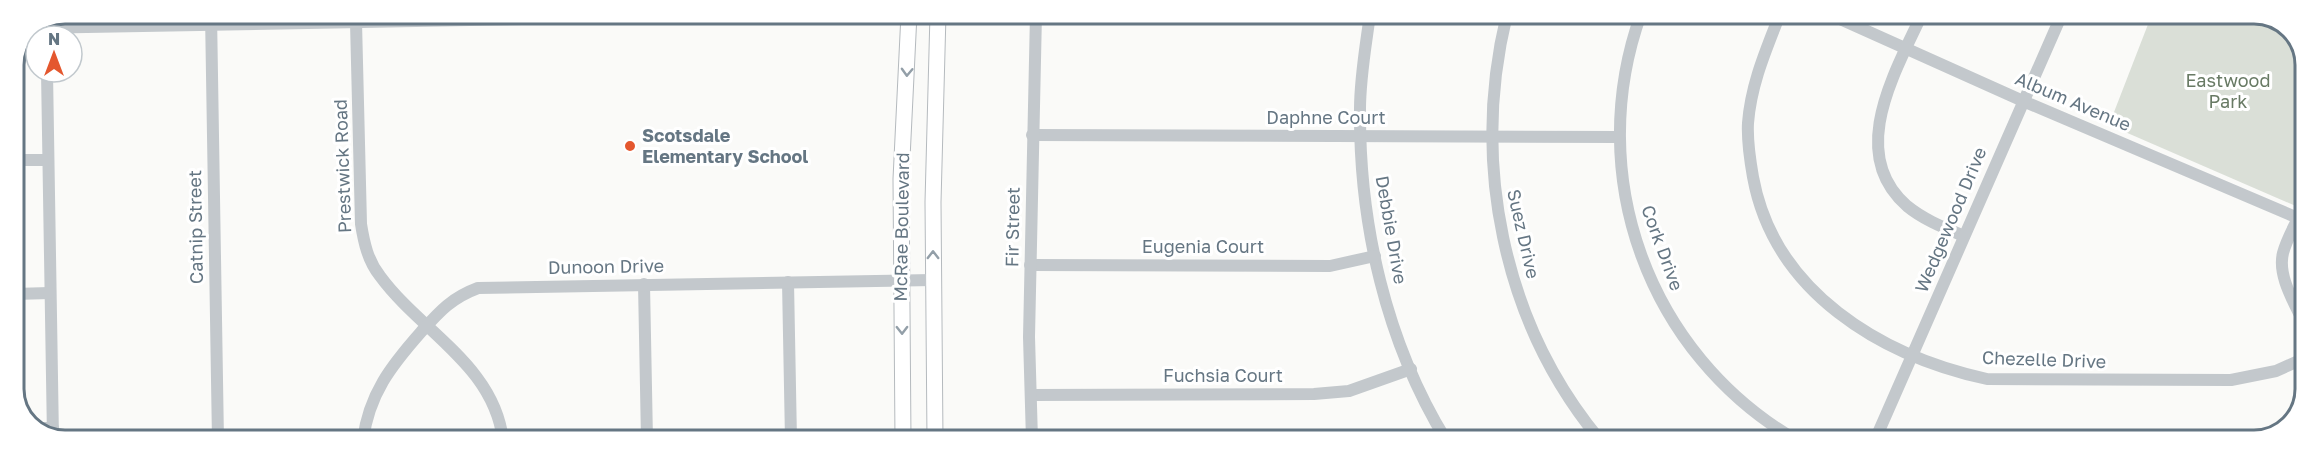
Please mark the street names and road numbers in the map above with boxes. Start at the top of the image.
street label: Album Avenue [2012,67,2134,135]
street label: Prestwick Road [329,99,355,233]
street label: Daphne Court [1266,106,1386,128]
street label: Wedgewood Drive [1910,144,1991,296]
street label: McRae Boulevard [889,152,913,302]
street label: Catnip Street [183,170,207,284]
street label: Debbie Drive [1372,174,1412,286]
street label: Fir Street [1000,187,1024,267]
street label: Suez Drive [1503,187,1545,281]
street label: Cork Drive [1637,202,1689,293]
street label: Eugenia Court [1142,235,1264,257]
street label: Dunoon Drive [548,254,664,278]
street label: Chezelle Drive [1982,346,2107,372]
street label: Fuchsia Court [1163,364,1283,386]

